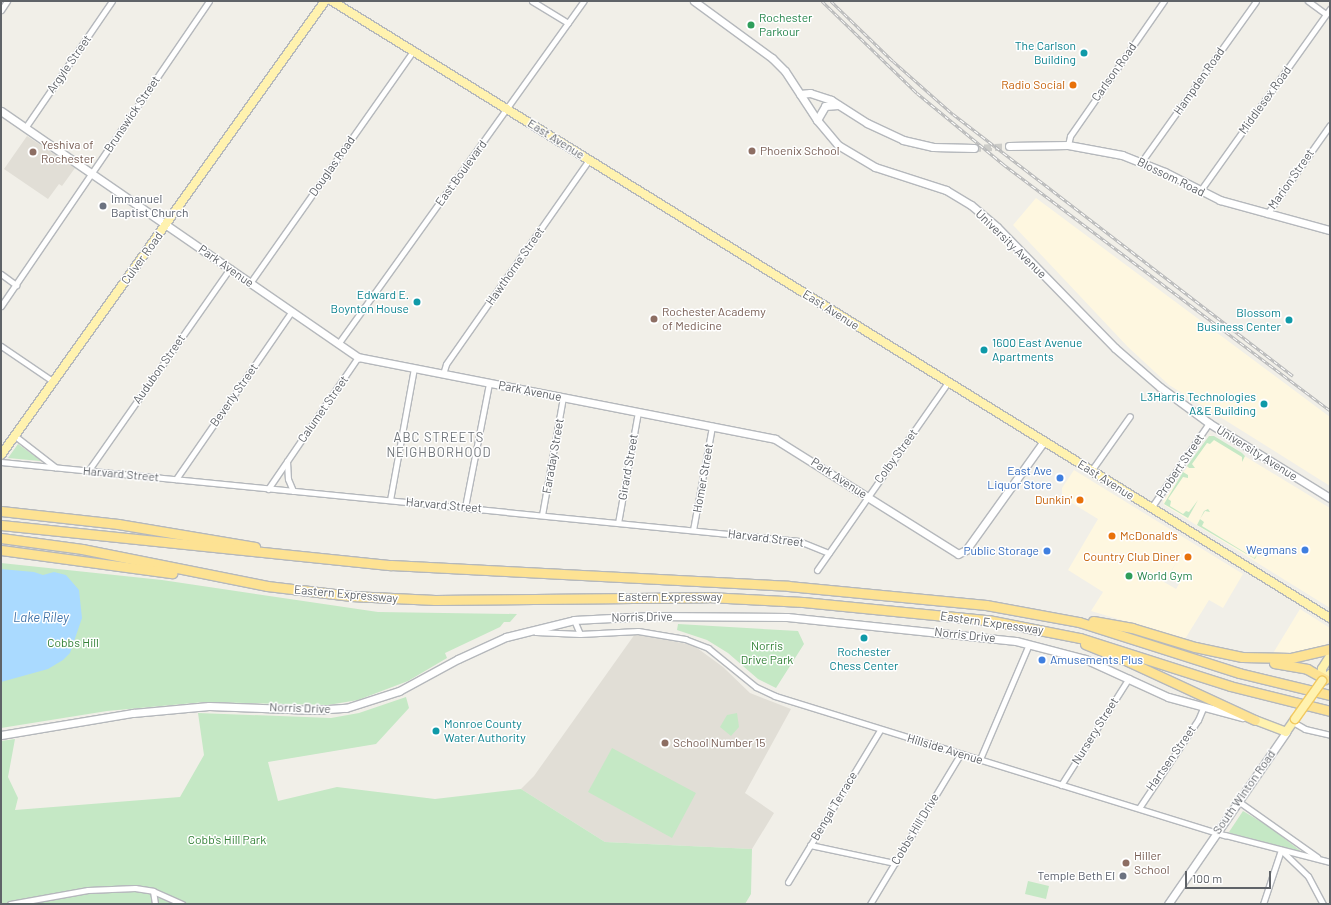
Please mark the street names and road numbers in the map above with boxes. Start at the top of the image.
street label: Argyle Street [44,32,94,96]
street label: Carlson Road [1089,40,1139,104]
street label: Hampden Road [1171,45,1227,117]
street label: Middlesex Road [1236,63,1294,137]
street label: Brunswick Street [101,73,163,155]
street label: East Avenue [525,116,587,162]
street label: Douglas Road [306,133,358,199]
street label: East Boulevard [432,137,490,209]
street label: Marion Street [1265,146,1317,212]
street label: Blossom Road [1135,154,1207,200]
street label: University Avenue [973,207,1049,281]
street label: Hawthorne Street [483,224,547,308]
street label: Culver Road [118,229,166,287]
street label: Park Avenue [196,242,256,290]
street label: East Avenue [800,287,862,333]
street label: Audubon Street [130,332,188,406]
street label: Beverly Street [207,361,261,429]
street label: Calumet Street [295,373,351,445]
street label: Park Avenue [497,378,563,404]
street label: Faraday Street [539,417,567,495]
street label: University Avenue [1214,422,1300,484]
street label: Colby Street [871,426,921,486]
street label: Probert Street [1153,431,1207,501]
street label: Girard Street [615,433,641,501]
street label: Homer Street [690,442,716,514]
street label: Park Avenue [808,455,870,501]
street label: East Avenue [1075,457,1137,503]
street label: Harvard Street [82,463,160,485]
street label: Harvard Street [405,494,483,516]
street label: Harvard Street [727,526,805,550]
street label: Eastern Expressway [293,582,399,606]
street label: Eastern Expressway [618,590,722,604]
street label: Norris Drive [611,609,673,625]
street label: Eastern Expressway [939,609,1045,637]
street label: Norris Drive [934,625,996,645]
street label: Nursery Street [1069,695,1121,767]
street label: Norris Drive [269,700,331,716]
street label: Hartsen Street [1143,722,1199,794]
street label: Hillside Avenue [905,731,985,767]
street label: South Winton Road [1210,747,1278,837]
street label: Bengal Terrace [808,769,860,843]
street label: Cobbs Hill Drive [888,791,942,867]

